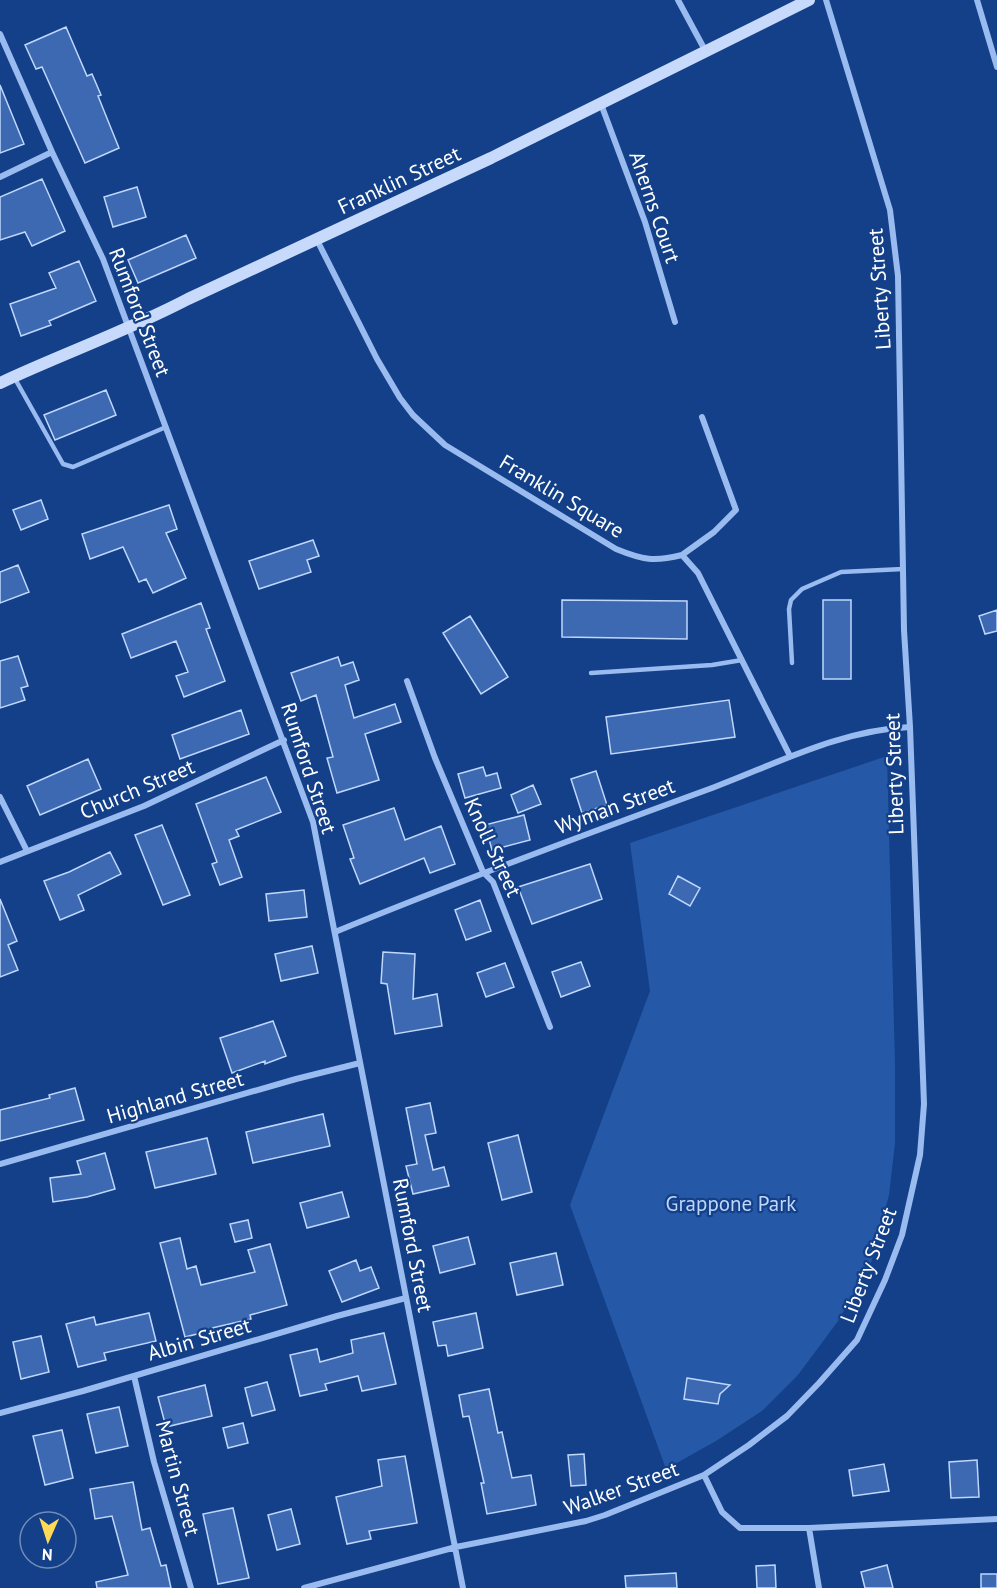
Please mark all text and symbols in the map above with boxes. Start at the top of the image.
street label: Franklin Street [333,140,465,220]
street label: Aherns Court [623,148,687,266]
street label: Liberty Street [861,227,897,351]
street label: Rumford Street [103,244,177,380]
street label: Franklin Square [495,448,629,544]
street label: Rumford Street [275,699,343,837]
street label: Liberty Street [878,713,910,835]
street label: Church Street [76,753,198,825]
street label: Wyman Street [552,772,678,840]
street label: Knoll Street [458,793,528,901]
street label: Highland Street [103,1065,247,1129]
street label: Rumford Street [387,1176,439,1314]
park label: Grappone Park [666,1190,796,1217]
street label: Liberty Street [834,1203,902,1327]
street label: Albin Street [144,1311,254,1367]
street label: Martin Street [150,1417,206,1539]
street label: Walker Street [560,1455,682,1521]
north arrow [18,1510,78,1570]
text: N [41,1545,53,1565]

